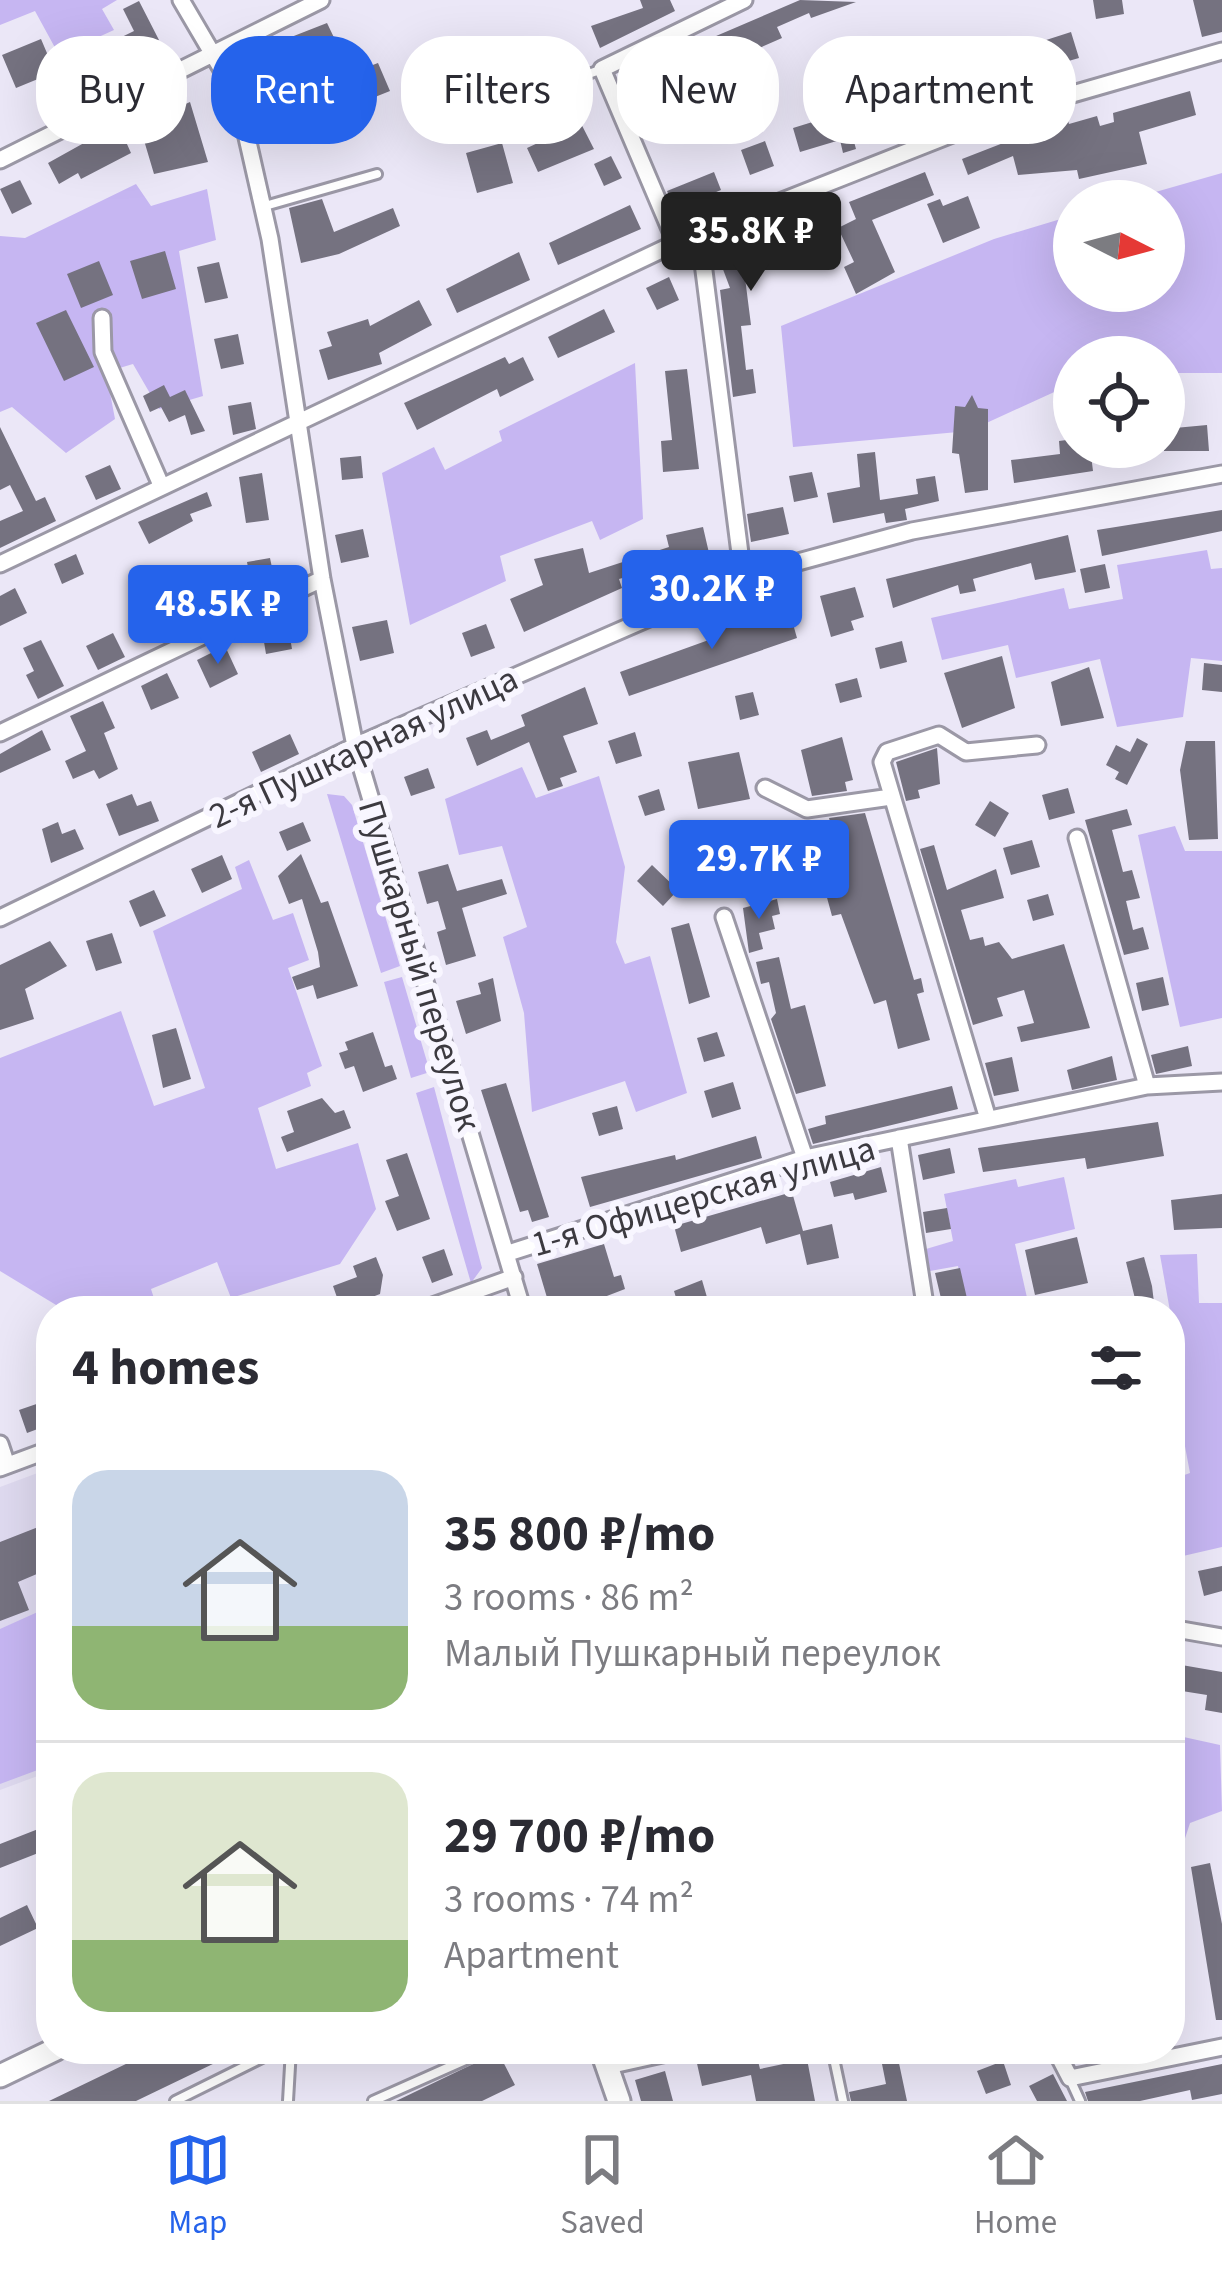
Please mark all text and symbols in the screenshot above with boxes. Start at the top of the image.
chip: Buy [36,36,187,144]
chip: Rent [211,36,377,144]
chip: Filters [401,36,593,144]
chip: New [617,36,779,144]
chip: Apartment [803,36,1076,144]
north arrow [1053,180,1185,312]
map controls [1053,180,1185,468]
pin: 35.8K ₽ [640,192,862,294]
text: 35.8K ₽ [688,203,814,259]
button: locate [1053,336,1185,468]
pin: 30.2K ₽ [601,550,823,652]
text: 30.2K ₽ [649,561,775,617]
pin: 48.5K ₽ [107,565,329,667]
text: 48.5K ₽ [155,576,281,632]
street label: 2-я Пушкарная улица [201,653,526,841]
street label: Пушкарный переулок [345,794,494,1137]
pin: 29.7K ₽ [648,820,870,922]
text: 29.7K ₽ [696,831,822,887]
street label: 1-я Офицерская улица [526,1123,881,1270]
text: 4 homes [72,1332,259,1404]
icon: filters [1083,1335,1149,1401]
text: 35 800 ₽/mo [444,1498,715,1570]
icon: home [168,1518,312,1662]
text: 3 rooms · 86 m² [444,1570,694,1626]
text: Малый Пушкарный переулок [444,1626,941,1682]
text: 29 700 ₽/mo [444,1800,715,1872]
icon: home [168,1820,312,1964]
text: 3 rooms · 74 m² [444,1872,694,1928]
text: Apartment [444,1928,619,1984]
tab: Map [165,2127,231,2246]
tab: Saved [560,2127,645,2246]
tab: Home [974,2127,1057,2246]

